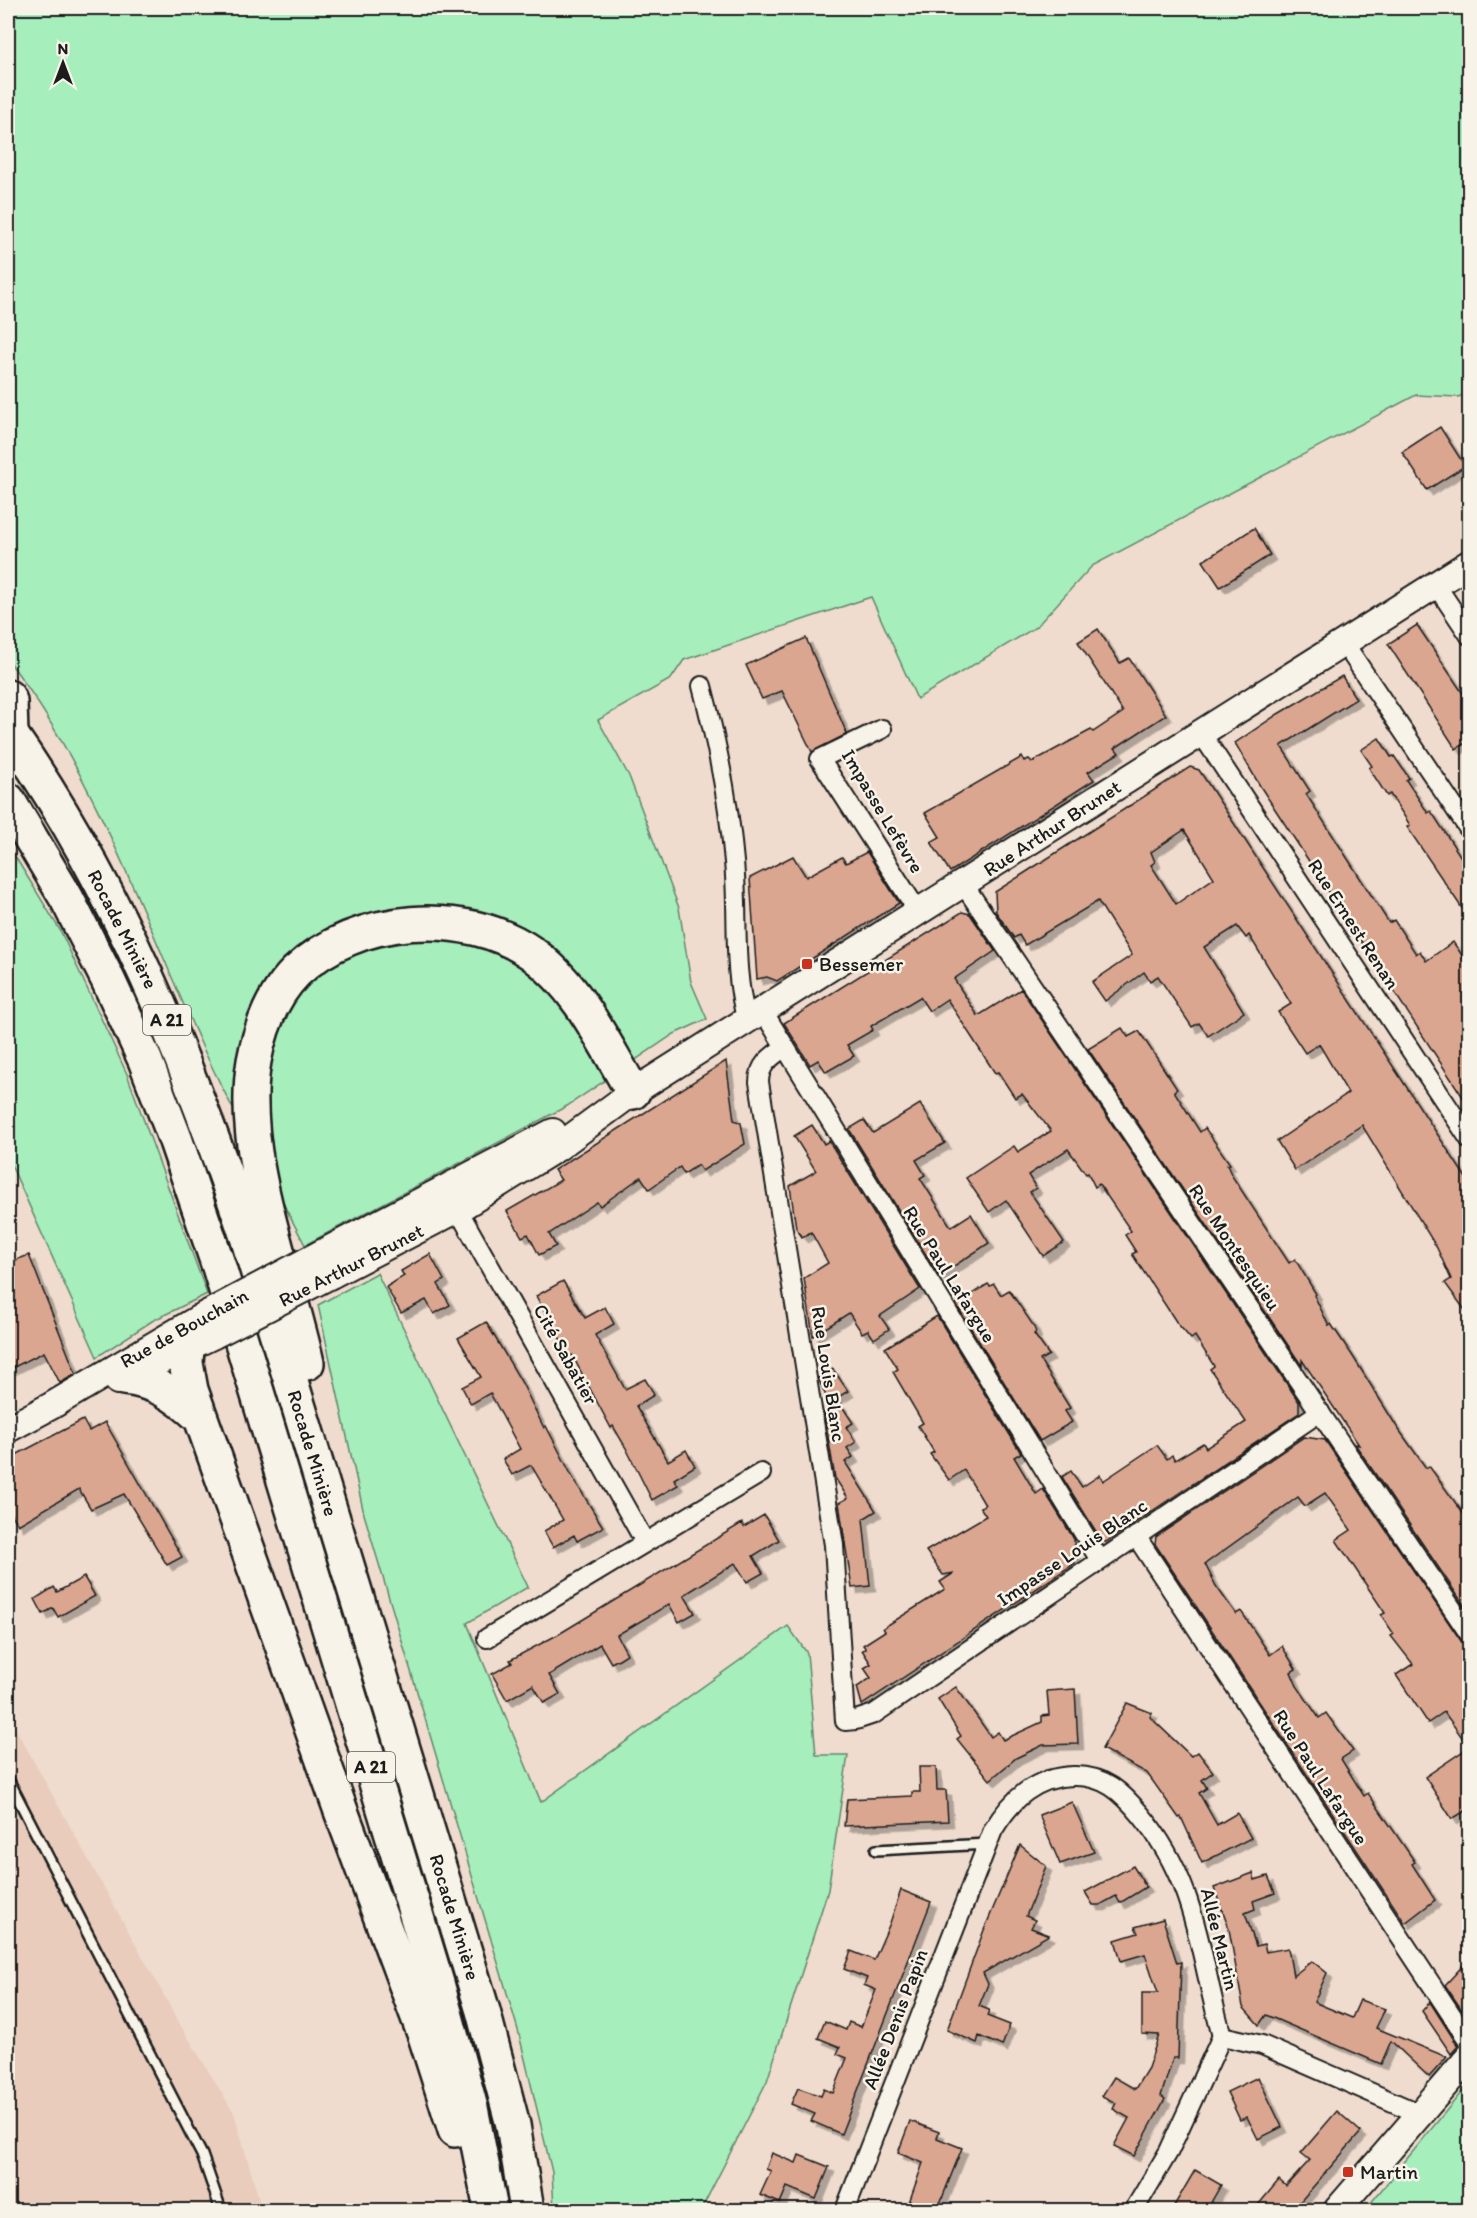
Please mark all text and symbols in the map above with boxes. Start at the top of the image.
north arrow [33,33,93,93]
text: N [58,39,68,58]
street label: Impasse Lefèvre [837,745,929,877]
street label: Rue Arthur Brunet [979,775,1125,881]
street label: Rue Ernest Renan [1303,854,1405,994]
street label: Rocade Minière [83,865,163,993]
place label: Bessemer [819,952,903,976]
marker: Bessemer [800,957,814,971]
road number: A 21 [143,1005,191,1035]
street label: Rue Montesquieu [1184,1179,1286,1315]
street label: Rue Paul Lafargue [898,1201,1002,1347]
street label: Rue Arthur Brunet [275,1218,427,1312]
street label: Rue de Bouchain [116,1283,252,1373]
street label: Cité Sabatier [528,1299,604,1409]
street label: Rue Louis Blanc [806,1305,852,1443]
street label: Rocade Minière [282,1387,344,1519]
street label: Impasse Louis Blanc [992,1493,1152,1611]
street label: Rue Paul Lafargue [1268,1705,1374,1849]
road number: A 21 [347,1752,395,1782]
street label: Rocade Minière [424,1851,486,1983]
street label: Allée Martin [1196,1885,1244,1993]
street label: Allée Denis Papin [857,1945,933,2093]
place label: Martin [1360,2160,1418,2184]
marker: Martin [1341,2165,1355,2179]

